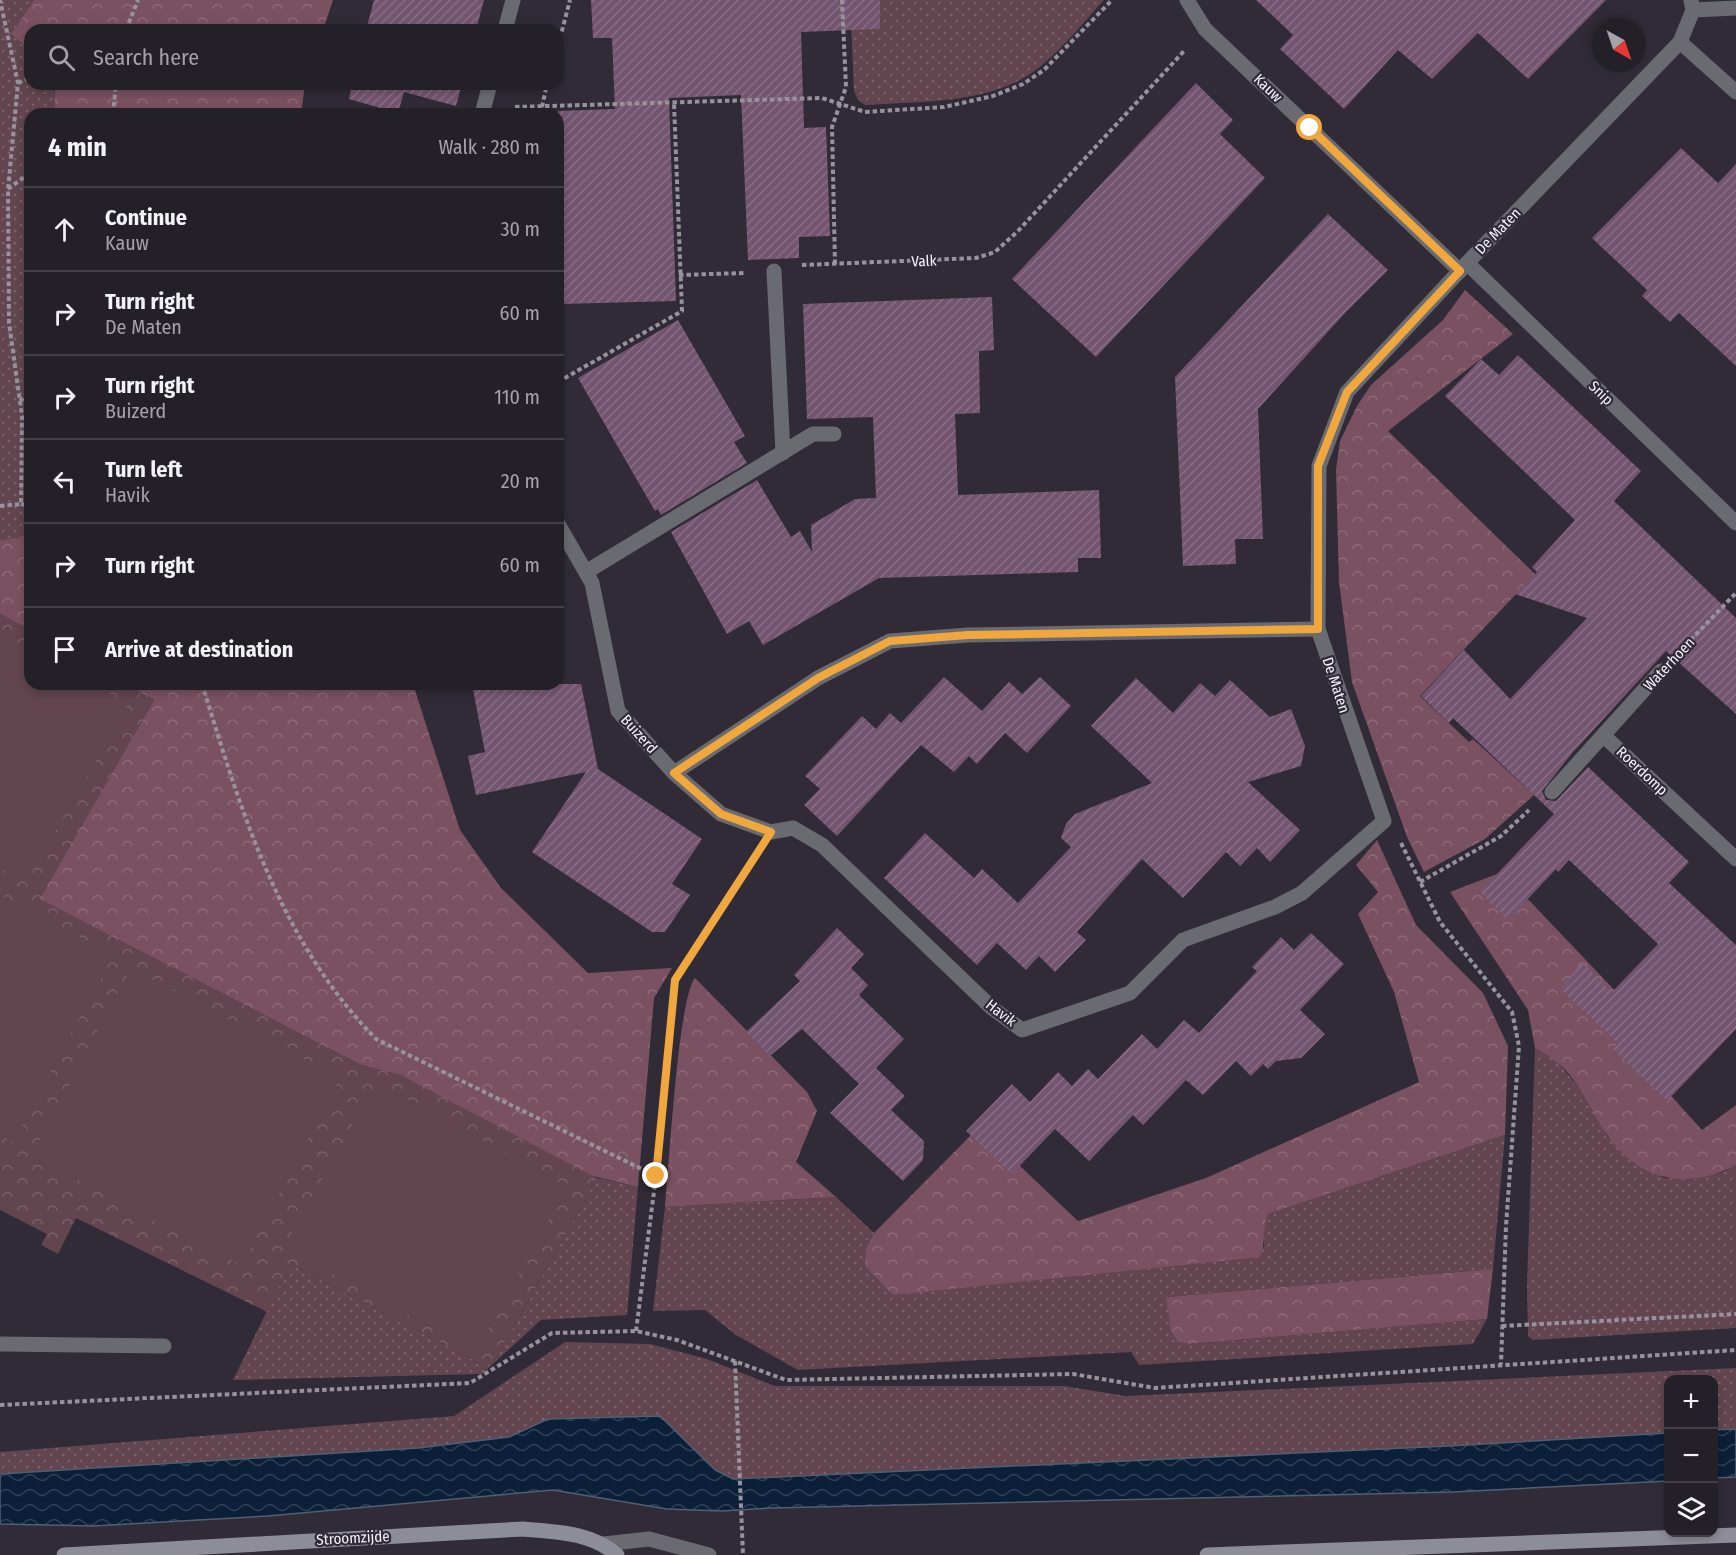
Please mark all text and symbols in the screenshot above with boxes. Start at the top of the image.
north arrow [1592,18,1646,72]
search box [24,24,564,90]
icon: search [45,41,78,74]
text: Search here [93,44,199,71]
street label: Kauw [1250,70,1286,106]
route start [1296,114,1322,140]
text: 4 min [48,132,107,163]
text: Walk · 280 m [438,135,540,159]
text: Continue [105,204,187,231]
street label: De Maten [1471,204,1525,258]
icon: ahead [48,213,81,246]
text: 30 m [500,217,540,241]
text: Kauw [105,231,149,255]
street label: Valk [911,252,937,270]
text: Turn right [105,288,194,315]
icon: right [48,297,81,330]
text: 60 m [500,301,540,325]
text: De Maten [105,315,182,339]
text: Turn right [105,372,194,399]
street label: Snip [1585,377,1617,409]
icon: right [48,381,81,414]
text: 110 m [494,385,540,409]
text: Buizerd [105,399,166,423]
text: Turn left [105,456,183,483]
icon: left [48,465,81,498]
text: 20 m [501,469,540,493]
text: Havik [105,483,150,507]
icon: right [48,549,81,582]
text: Turn right [105,552,194,579]
text: 60 m [500,553,540,577]
icon: arrive [48,633,81,666]
street label: Waterhoen [1640,634,1698,694]
text: Arrive at destination [105,636,293,663]
street label: De Maten [1319,655,1353,715]
street label: Buizerd [617,711,661,757]
street label: Roerdomp [1613,743,1671,799]
street label: Havik [982,996,1020,1030]
route end [642,1162,668,1188]
map controls [1664,1375,1718,1537]
button: + [1664,1375,1718,1429]
button: − [1664,1429,1718,1483]
button: layers [1664,1483,1718,1537]
street label: Stroomzijde [316,1527,390,1549]

